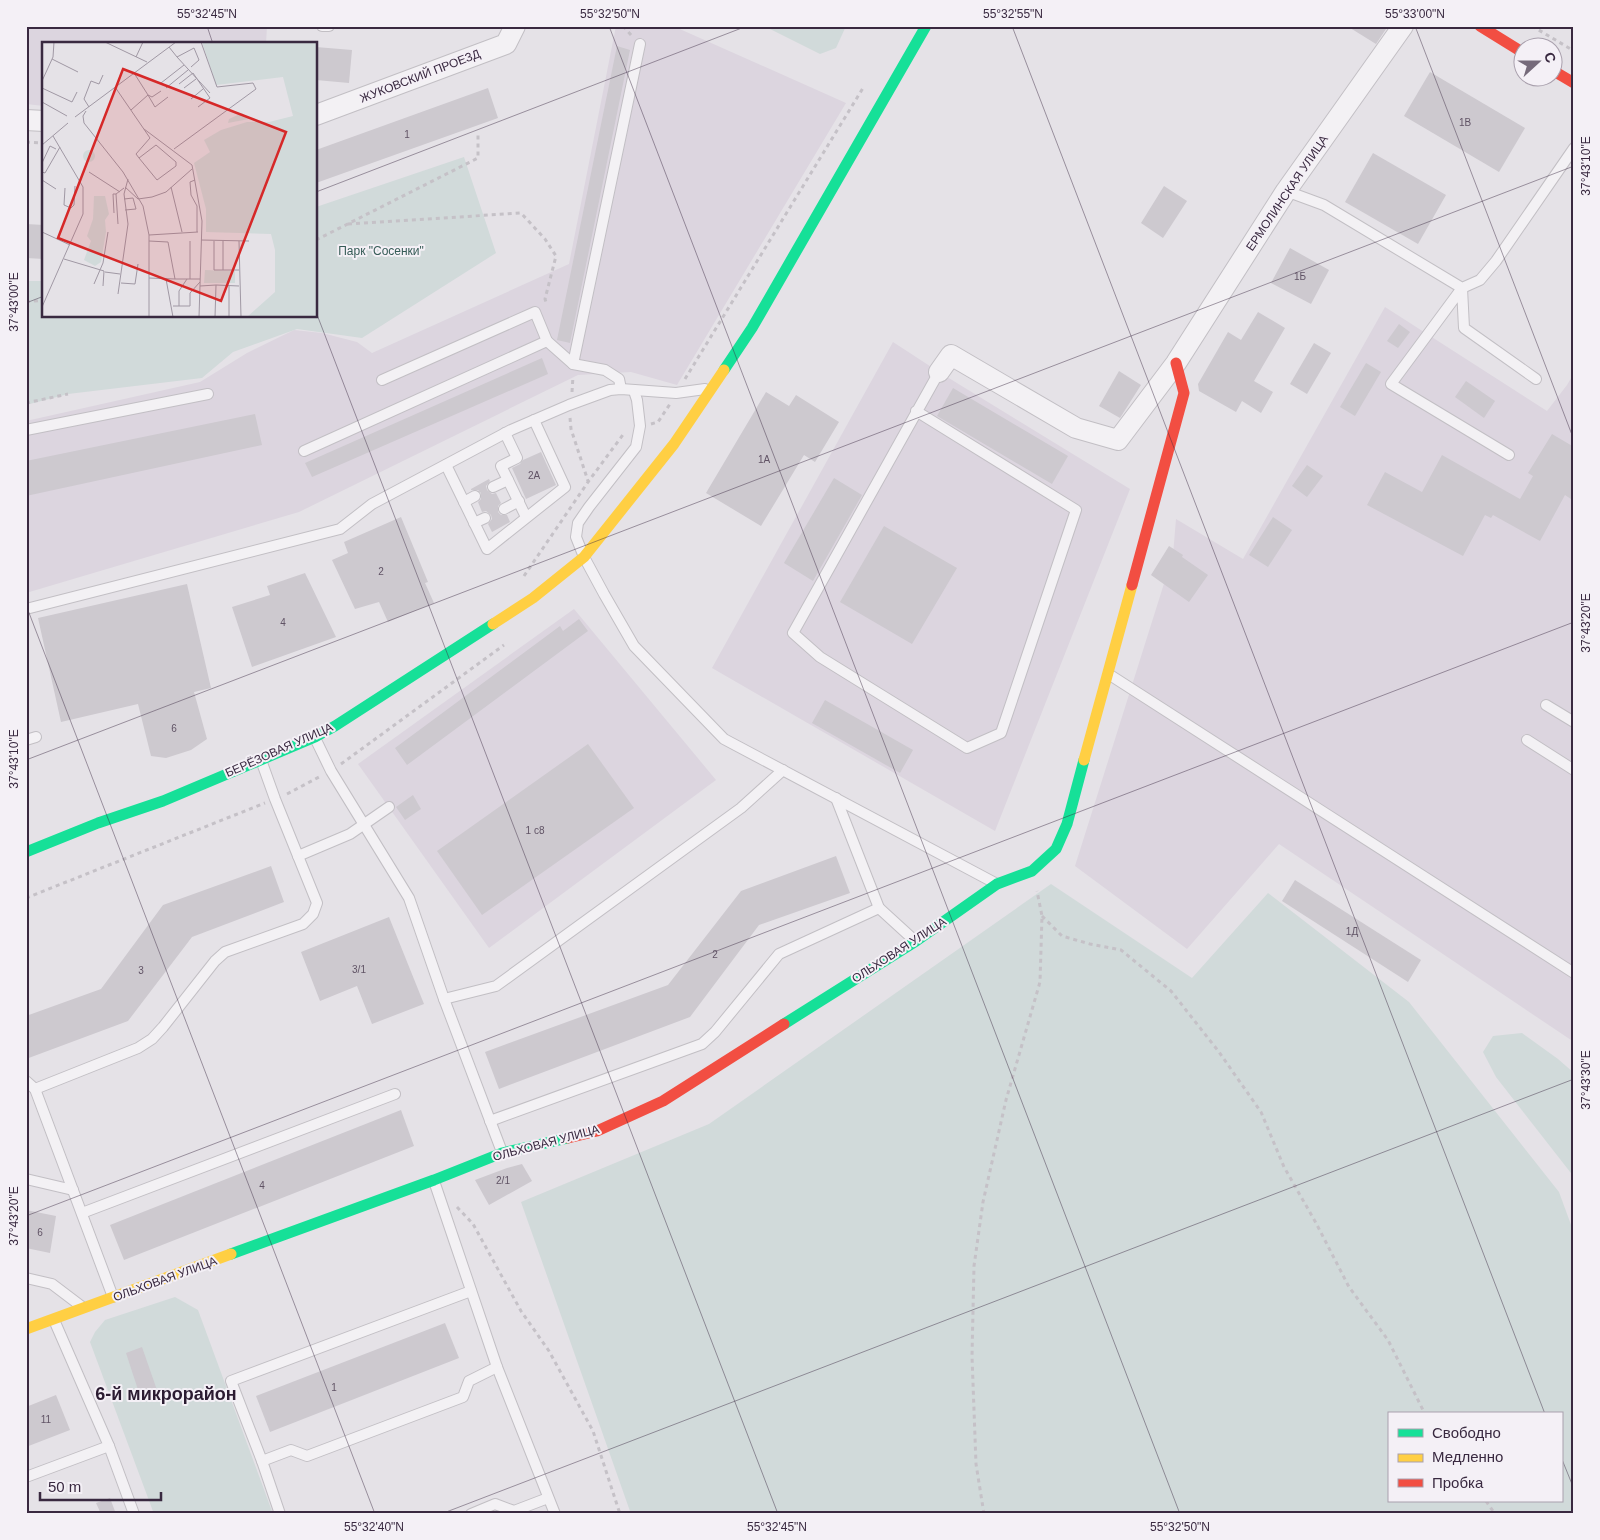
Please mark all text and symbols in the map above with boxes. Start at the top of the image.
text: 55°32'45"N [177,7,237,21]
text: 55°32'50"N [580,7,640,21]
text: 55°32'55"N [983,7,1043,21]
text: 55°33'00"N [1385,7,1445,21]
north arrow [1512,38,1562,88]
inset map [42,42,318,318]
street label: ЖУКОВСКИЙ ПРОЕЗД [357,46,482,105]
text: С [1541,50,1559,65]
house number: 1В [1459,117,1471,128]
house number: 1 [404,129,410,140]
street label: ЕРМОЛИНСКАЯ УЛИЦА [1243,133,1331,253]
text: 37°43'10"E [1579,136,1593,196]
park label: Парк "Сосенки" [338,244,424,258]
house number: 1Б [1294,271,1306,282]
text: 37°43'00"E [7,272,21,332]
house number: 1А [758,454,770,465]
house number: 2А [528,470,540,481]
house number: 2 [378,566,384,577]
text: 37°43'20"E [1579,593,1593,653]
house number: 4 [280,617,286,628]
street label: БЕРЁЗОВАЯ УЛИЦА [223,720,335,780]
house number: 6 [171,723,177,734]
text: 37°43'10"E [7,729,21,789]
house number: 1 с8 [526,825,545,836]
street label: ОЛЬХОВАЯ УЛИЦА [849,914,949,986]
house number: 1Д [1346,926,1358,937]
house number: 2 [712,949,718,960]
house number: 3/1 [352,964,366,975]
house number: 3 [138,965,144,976]
text: 37°43'30"E [1579,1050,1593,1110]
street label: ОЛЬХОВАЯ УЛИЦА [491,1122,601,1164]
house number: 2/1 [496,1175,510,1186]
house number: 4 [259,1180,265,1191]
text: 37°43'20"E [7,1186,21,1246]
house number: 6 [37,1227,43,1238]
street label: ОЛЬХОВАЯ УЛИЦА [111,1254,219,1304]
house number: 1 [331,1382,337,1393]
district label: 6-й микрорайон [95,1384,237,1404]
legend [1388,1412,1562,1502]
house number: 11 [41,1414,52,1425]
text: Свободно [1432,1424,1501,1441]
text: Медленно [1432,1448,1503,1465]
scale bar [40,1470,161,1502]
text: Пробка [1432,1474,1484,1491]
text: 50 m [48,1478,81,1495]
text: 55°32'40"N [344,1520,404,1534]
text: 55°32'45"N [747,1520,807,1534]
text: 55°32'50"N [1150,1520,1210,1534]

